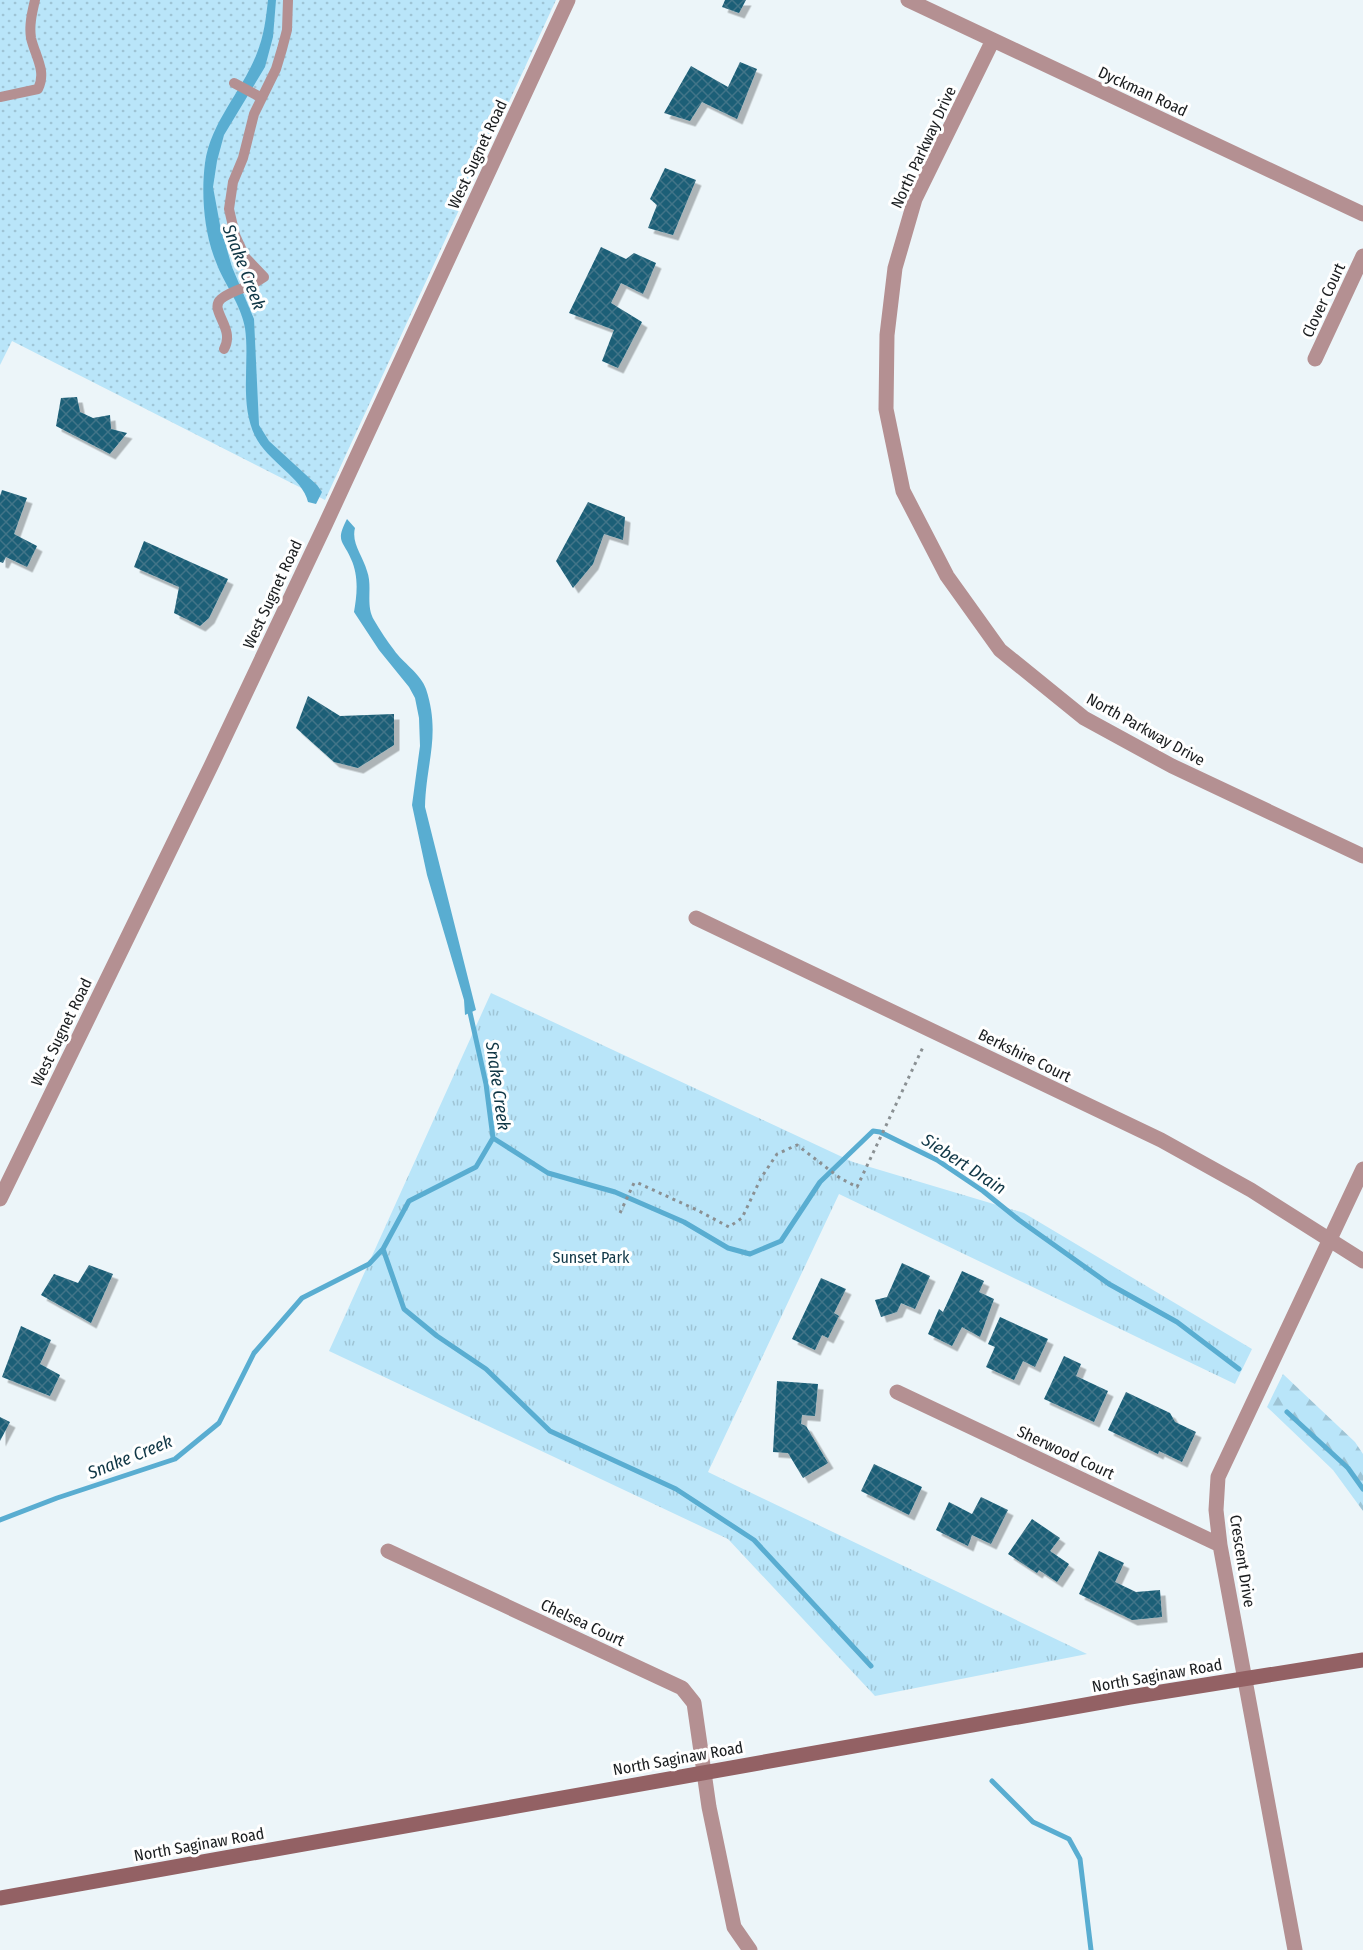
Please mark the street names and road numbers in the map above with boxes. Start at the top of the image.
street label: Dyckman Road [1095,63,1190,120]
street label: North Parkway Drive [887,83,960,211]
street label: West Sugnet Road [444,97,511,212]
street label: Clover Court [1298,259,1349,341]
street label: West Sugnet Road [239,537,306,652]
street label: North Parkway Drive [1083,689,1208,770]
street label: West Sugnet Road [27,975,96,1089]
street label: Berkshire Court [975,1025,1075,1086]
street label: Sherwood Court [1014,1422,1118,1484]
street label: Crescent Drive [1226,1513,1259,1609]
street label: Chelsea Court [538,1595,628,1650]
street label: North Saginaw Road [1090,1655,1224,1696]
street label: North Saginaw Road [611,1738,745,1779]
street label: North Saginaw Road [132,1824,266,1865]

